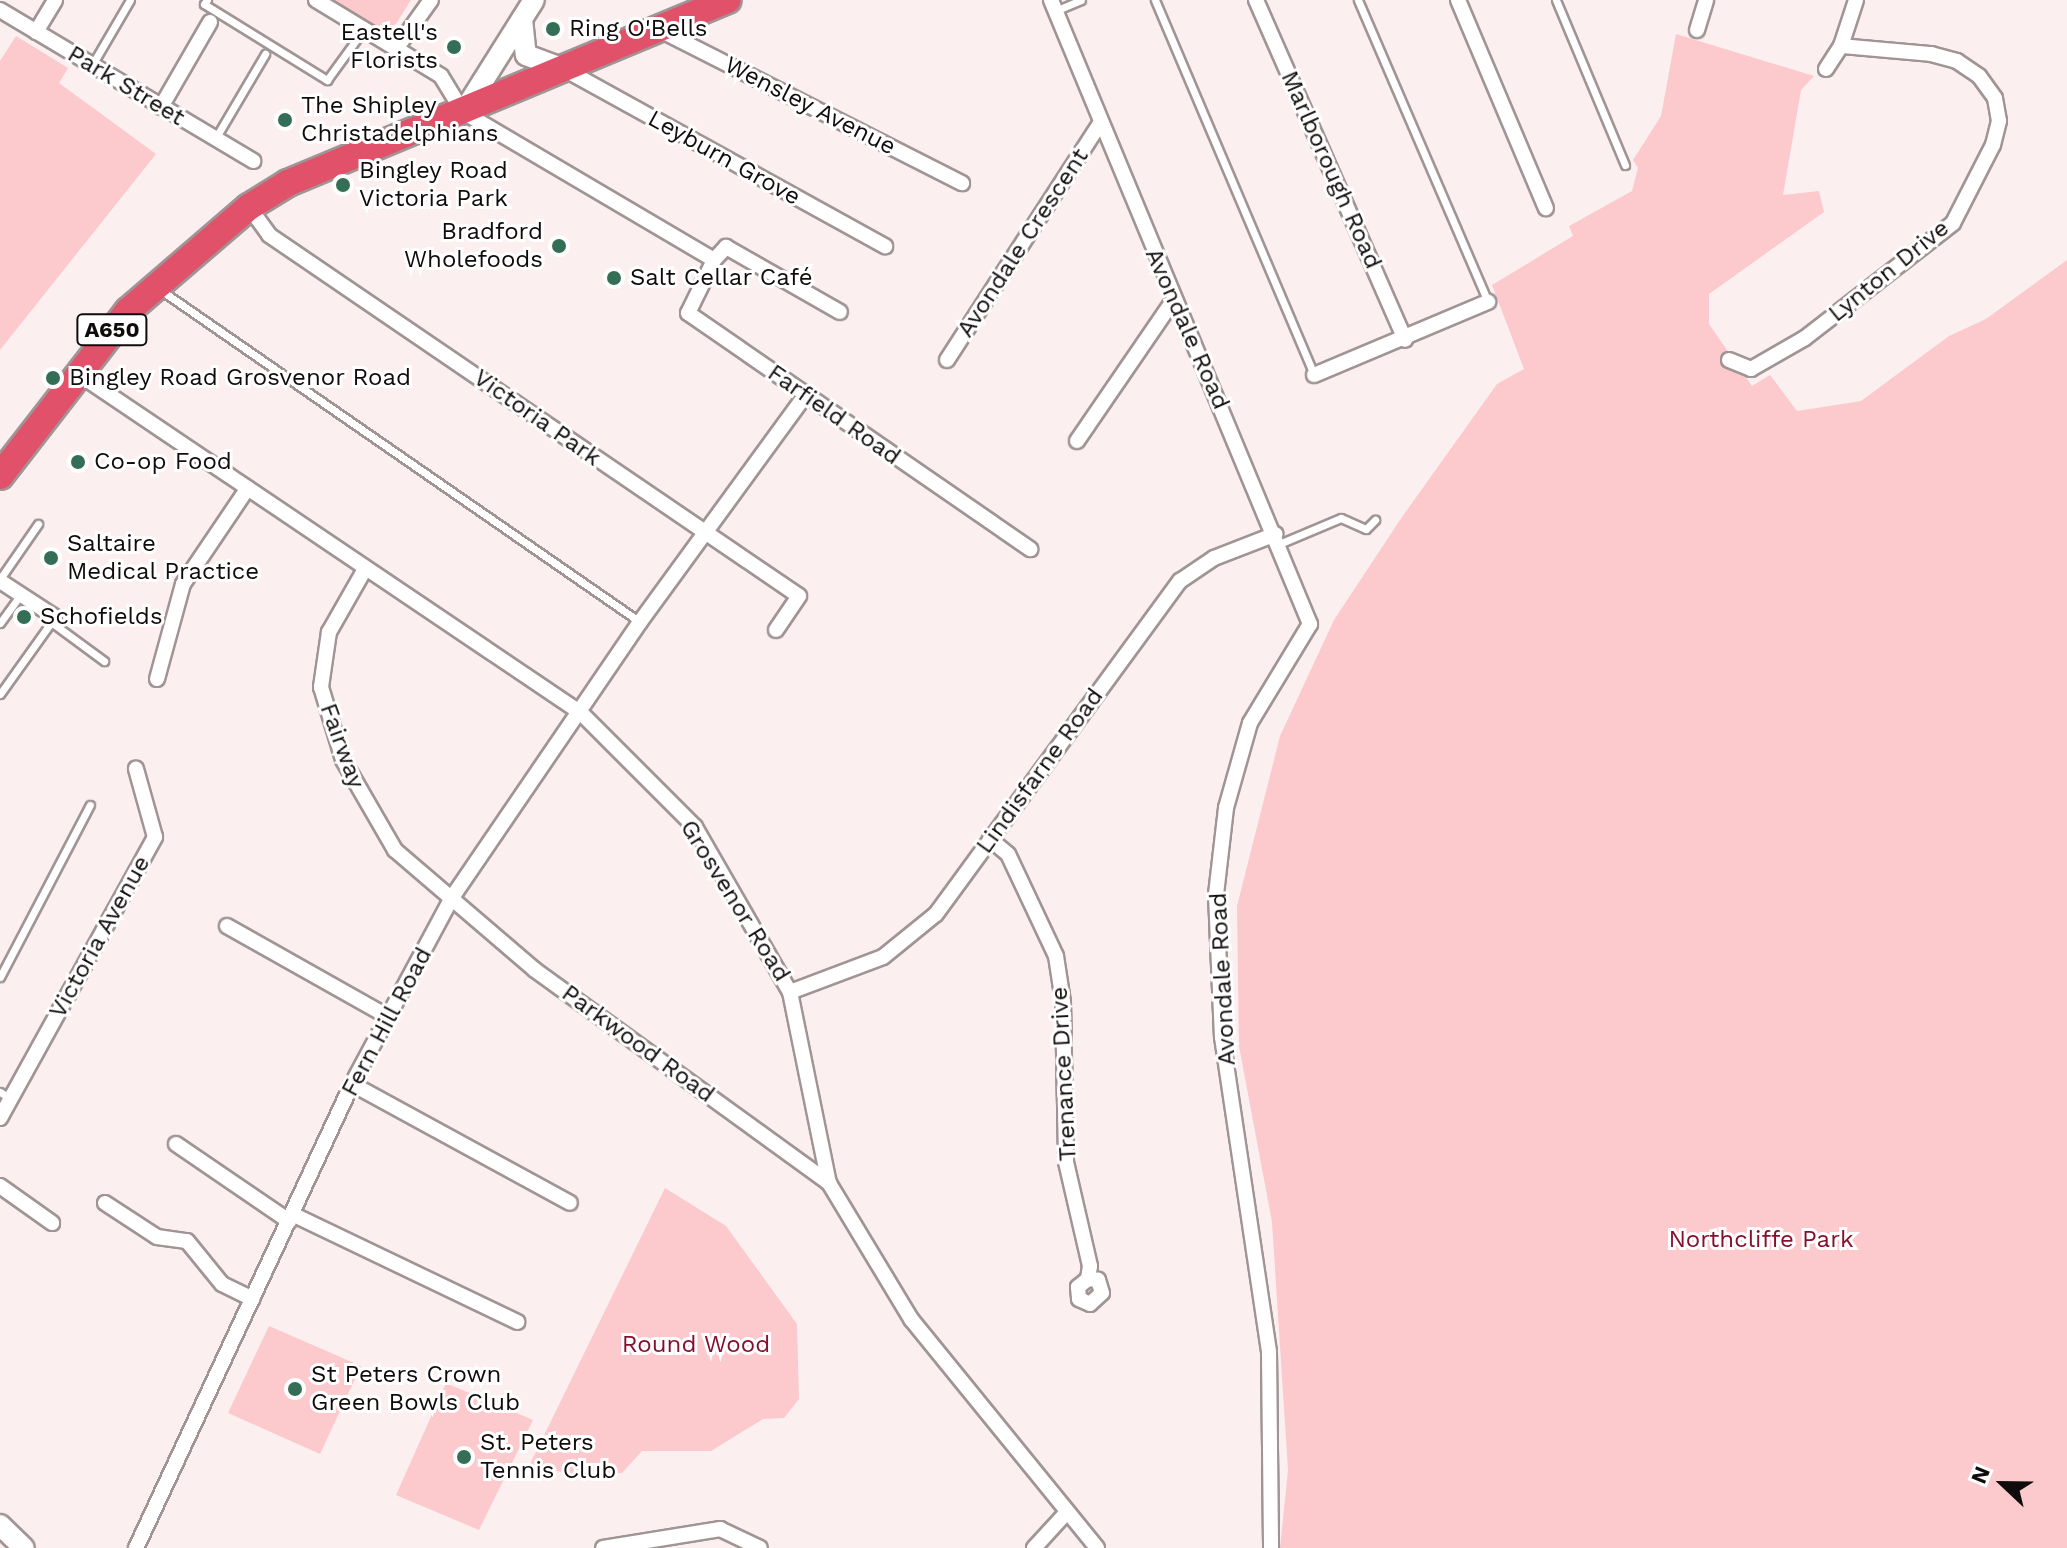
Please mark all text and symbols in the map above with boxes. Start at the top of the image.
place label: Ring O'Bells [569,15,707,43]
place label: Eastell's Florists [340,19,438,75]
marker: Ring O'Bells [544,20,562,38]
marker: Eastell's Florists [445,38,463,56]
street label: Park Street [62,40,190,132]
street label: Wensley Avenue [719,50,901,162]
street label: Marlborough Road [1274,67,1388,273]
place label: The Shipley Christadelphians [301,92,498,148]
street label: Leyburn Grove [643,104,805,212]
marker: The Shipley Christadelphians [276,111,294,129]
street label: Avondale Crescent [951,143,1095,343]
place label: Bingley Road Victoria Park [359,157,508,213]
marker: Bingley Road Victoria Park [334,176,352,194]
street label: Lynton Drive [1823,214,1955,328]
place label: Bradford Wholefoods [404,218,543,274]
marker: Bradford Wholefoods [550,237,568,255]
street label: Avondale Road [1139,244,1235,414]
place label: Salt Cellar Café [630,264,813,292]
marker: Salt Cellar Café [605,269,623,287]
road number: A650 [76,312,148,348]
street label: Farfield Road [762,359,906,471]
street label: Victoria Park [468,363,606,473]
place label: Bingley Road Grosvenor Road [69,364,412,392]
marker: Bingley Road Grosvenor Road [44,369,62,387]
place label: Co-op Food [94,448,232,476]
marker: Co-op Food [69,453,87,471]
place label: Saltaire Medical Practice [67,530,260,586]
marker: Saltaire Medical Practice [42,549,60,567]
place label: Schofields [40,603,163,631]
marker: Schofields [15,608,33,626]
street label: Lindisfarne Road [970,683,1110,859]
street label: Fairway [313,700,371,792]
street label: Grosvenor Road [674,815,796,987]
street label: Victoria Avenue [43,850,157,1024]
street label: Avondale Road [1204,892,1242,1066]
street label: Fern Hill Road [335,942,439,1102]
street label: Parkwood Road [556,979,720,1109]
street label: Trenance Drive [1045,986,1083,1162]
park label: Northcliffe Park [1668,1226,1854,1254]
park label: Round Wood [622,1331,770,1359]
place label: St Peters Crown Green Bowls Club [311,1361,520,1417]
marker: St Peters Crown Green Bowls Club [286,1380,304,1398]
place label: St. Peters Tennis Club [480,1429,616,1485]
north arrow [1963,1444,2043,1524]
marker: St. Peters Tennis Club [455,1448,473,1466]
text: N [1966,1463,1995,1487]

